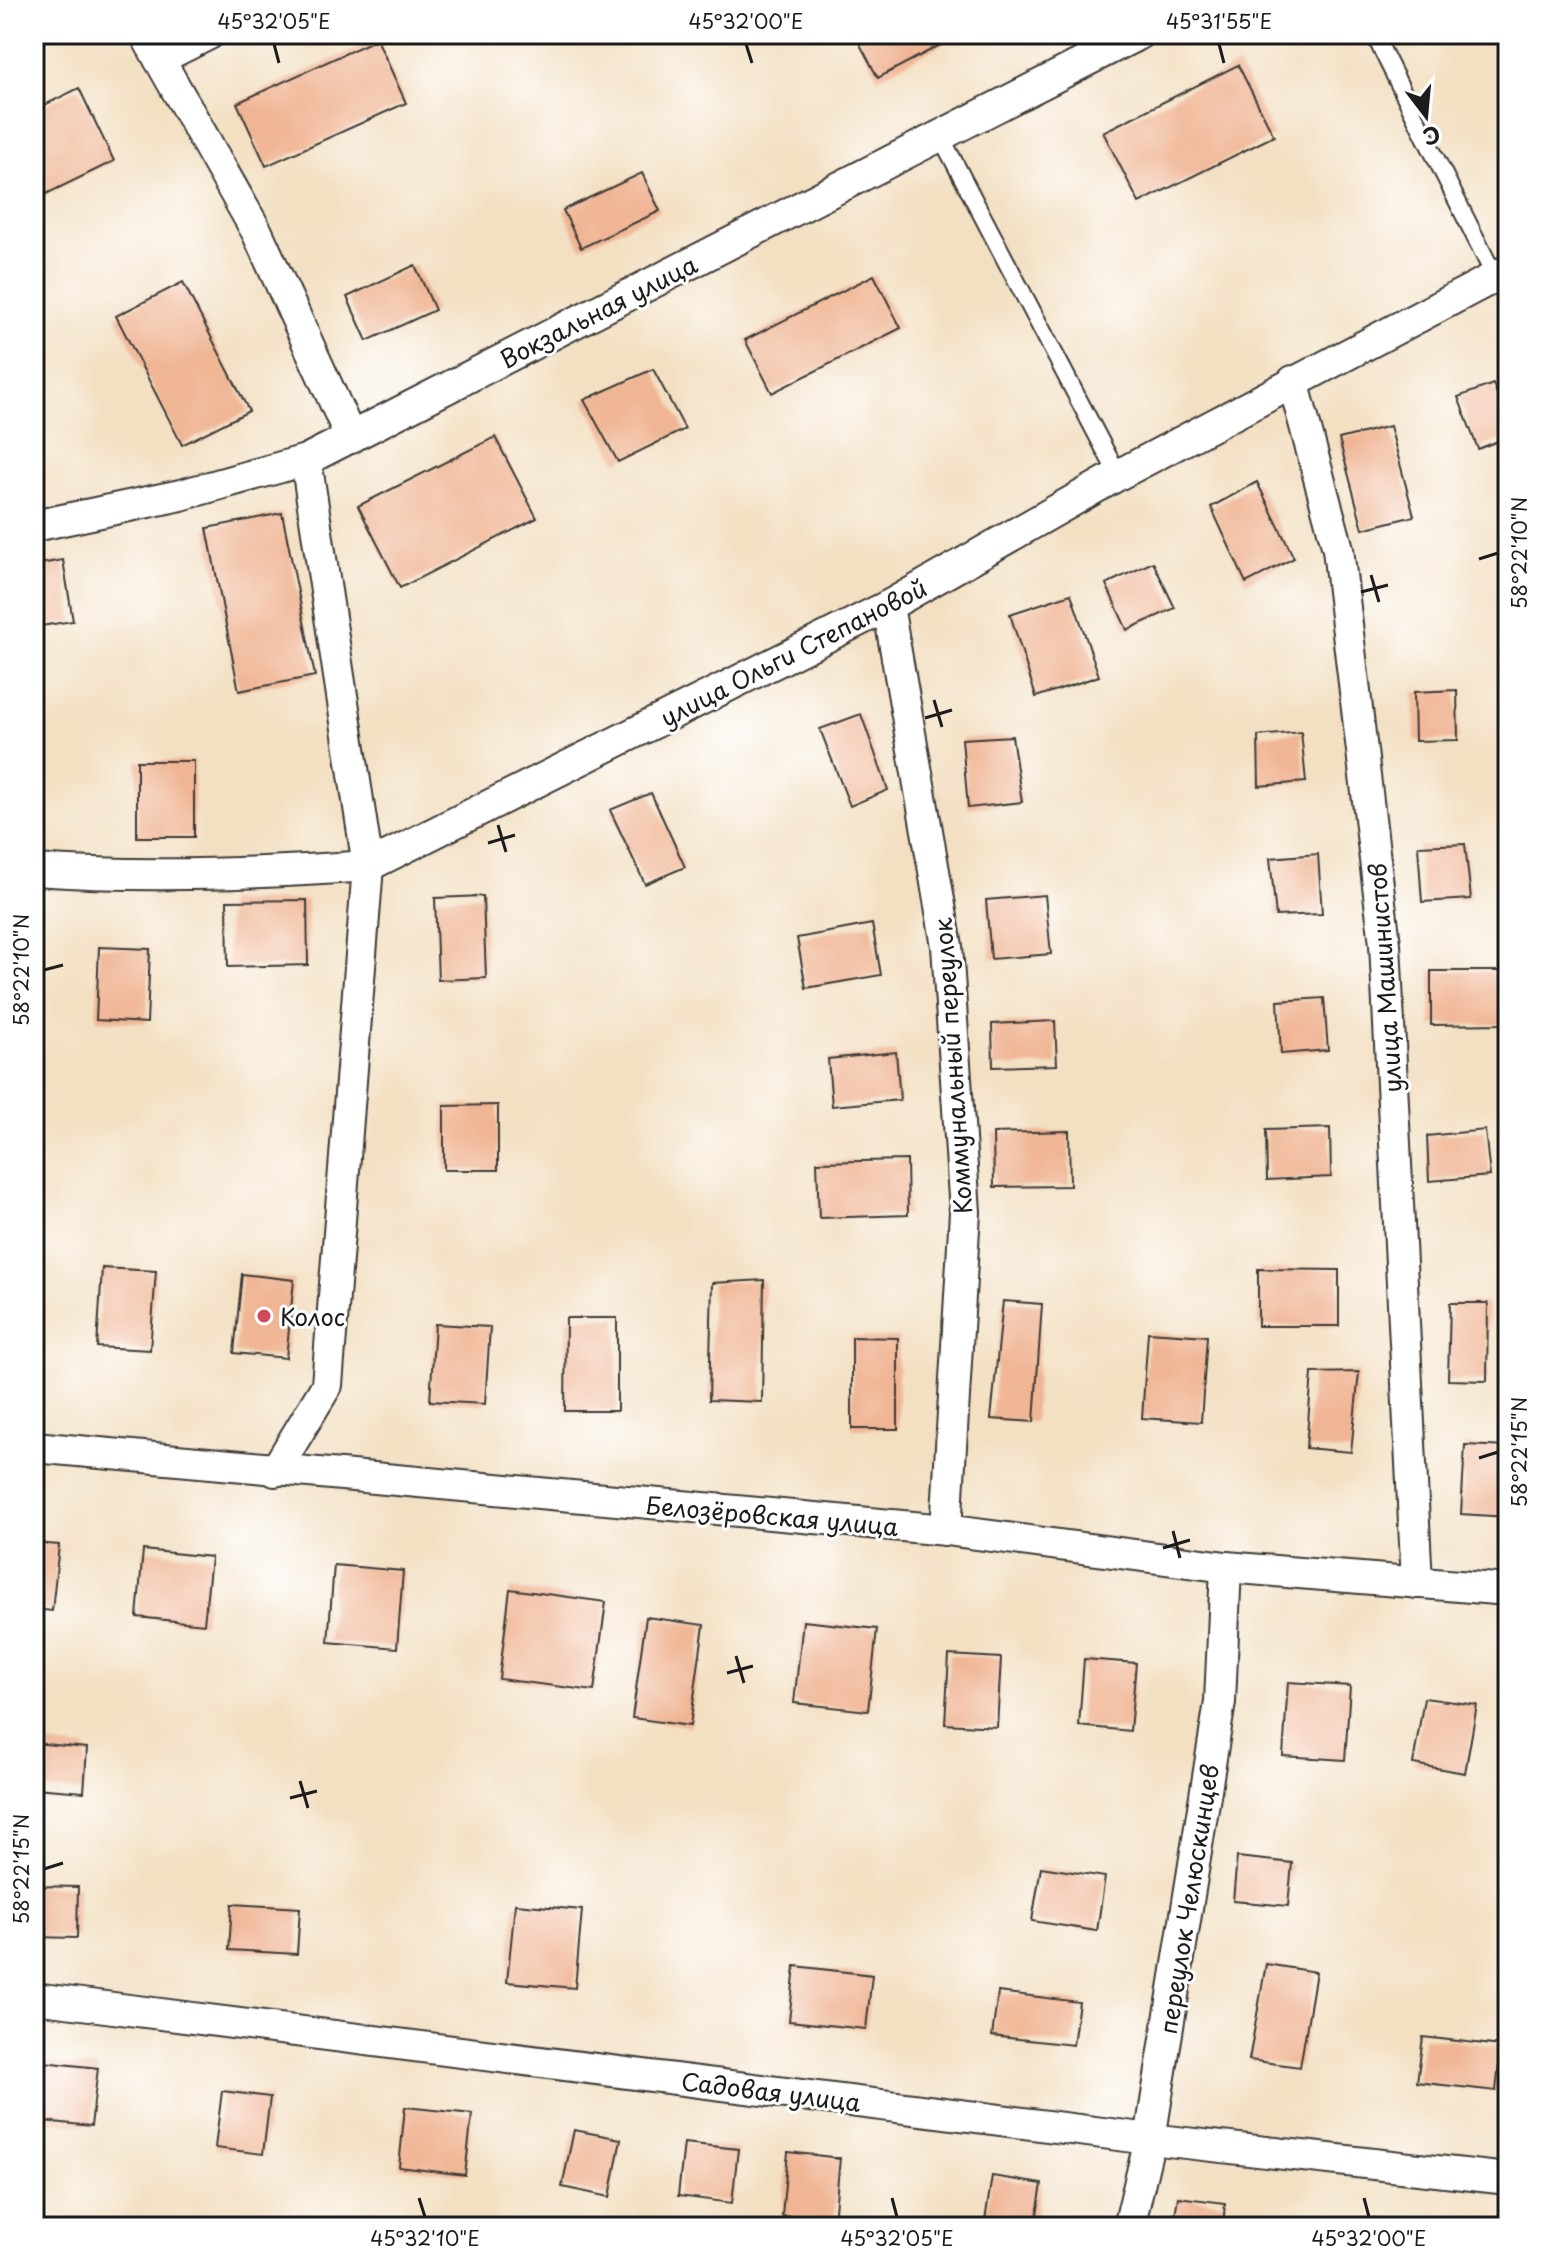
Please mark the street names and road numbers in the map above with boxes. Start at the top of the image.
street label: Вокзальная улица [493,246,703,376]
street label: улица Ольги Степановой [654,569,932,735]
street label: улица Машинистов [1358,862,1410,1094]
street label: Коммунальный переулок [924,916,980,1215]
street label: Белозёровская улица [644,1486,900,1544]
street label: переулок Челюскинцев [1149,1761,1227,2037]
street label: Садовая улица [679,2062,863,2120]

